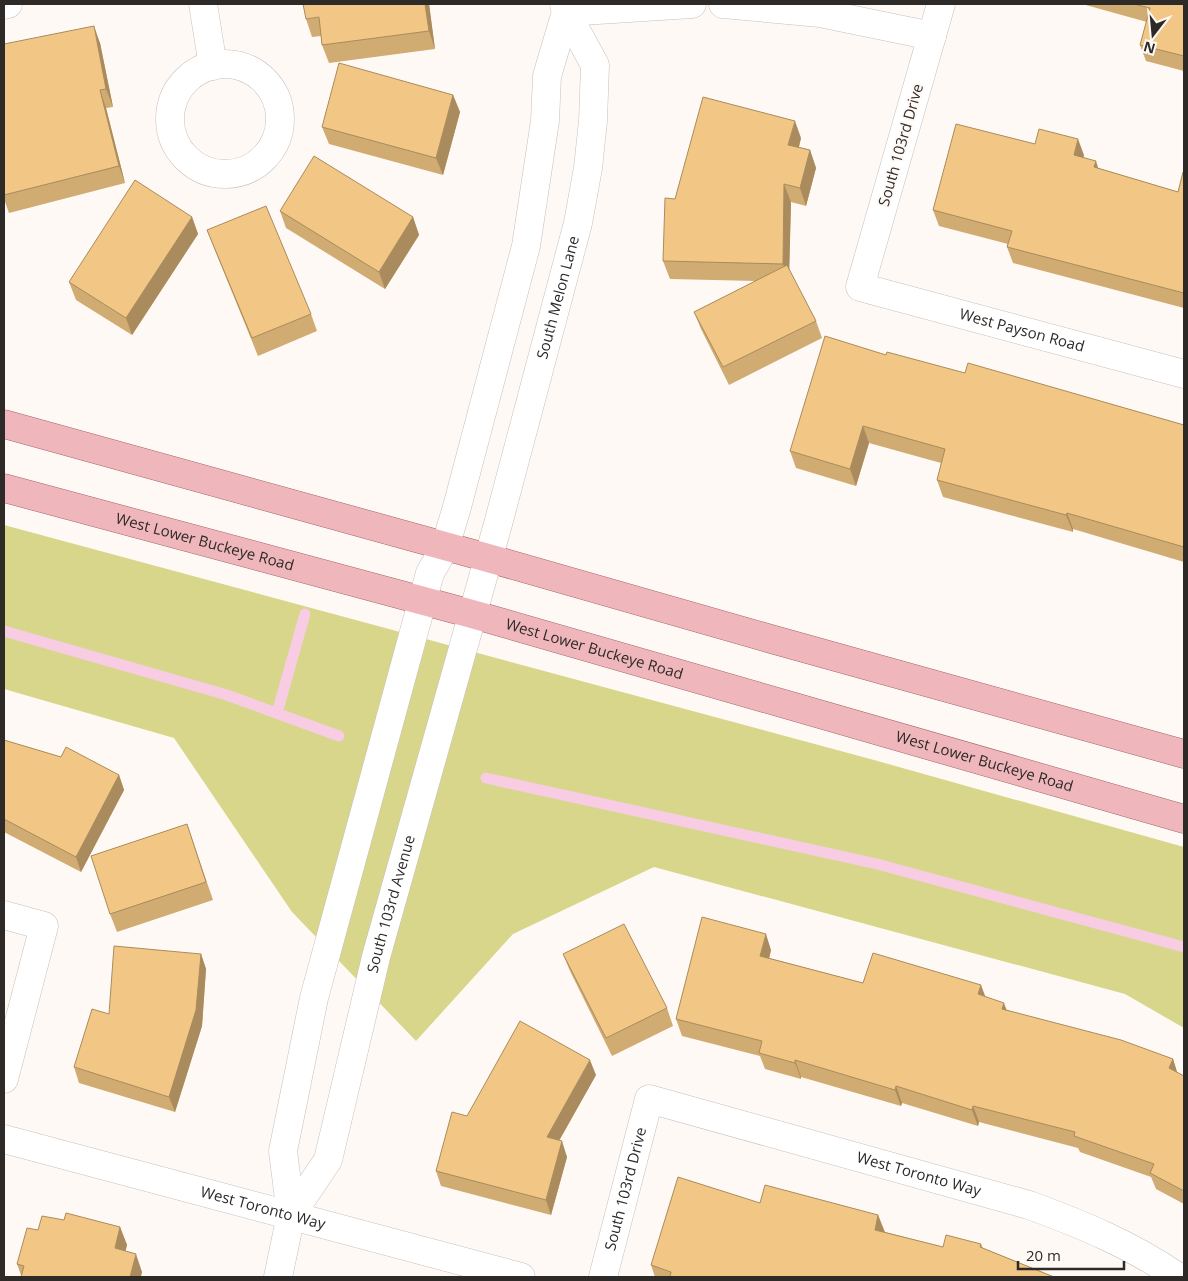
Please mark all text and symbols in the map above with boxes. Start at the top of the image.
north arrow [1128,10,1178,60]
text: N [1141,37,1157,59]
street label: South 103rd Drive [873,81,927,208]
street label: South Melon Lane [531,234,583,361]
street label: West Payson Road [957,303,1087,356]
street label: West Lower Buckeye Road [114,508,296,575]
street label: West Lower Buckeye Road [504,613,686,683]
street label: West Lower Buckeye Road [894,726,1076,796]
street label: South 103rd Avenue [362,833,419,975]
street label: South 103rd Drive [599,1125,650,1252]
street label: West Toronto Way [855,1146,984,1200]
street label: West Toronto Way [199,1181,328,1233]
scale bar [1018,1238,1124,1270]
text: 20 m [1026,1245,1061,1265]

